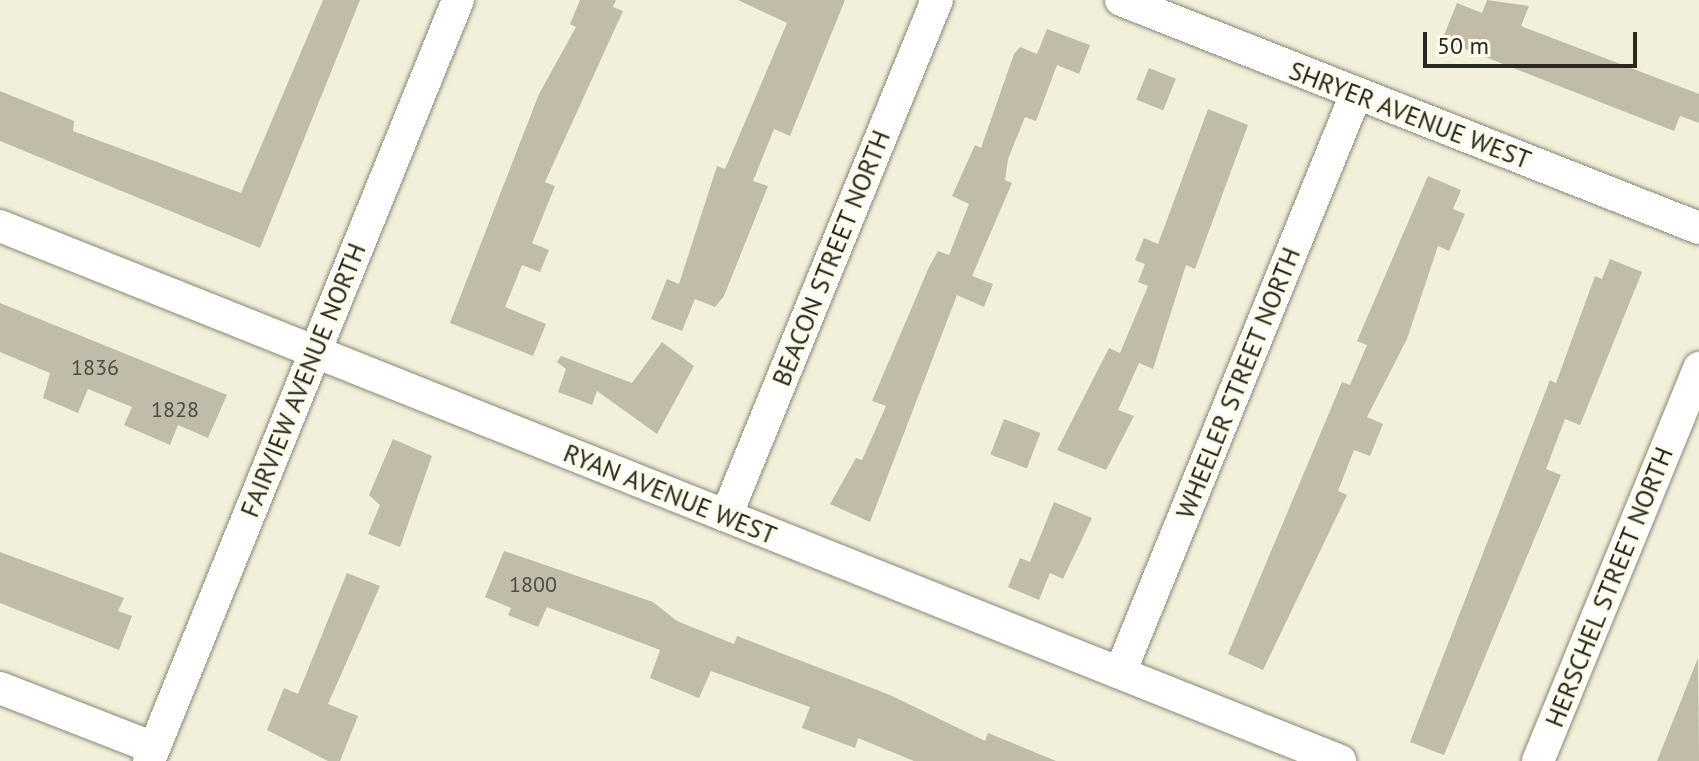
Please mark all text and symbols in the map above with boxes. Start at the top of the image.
scale bar [1427,16,1641,66]
text: 50 m [1437,30,1489,61]
street label: SHRYER AVENUE WEST [1284,54,1536,176]
street label: BEACON STREET NORTH [765,125,897,391]
street label: FAIRVIEW AVENUE NORTH [233,238,373,522]
street label: WHEELER STREET NORTH [1169,242,1307,524]
house number: 1836 [71,355,119,381]
house number: 1828 [151,397,199,423]
street label: RYAN AVENUE WEST [558,437,782,551]
street label: HERSCHEL STREET NORTH [1538,441,1680,733]
house number: 1800 [509,572,557,598]

